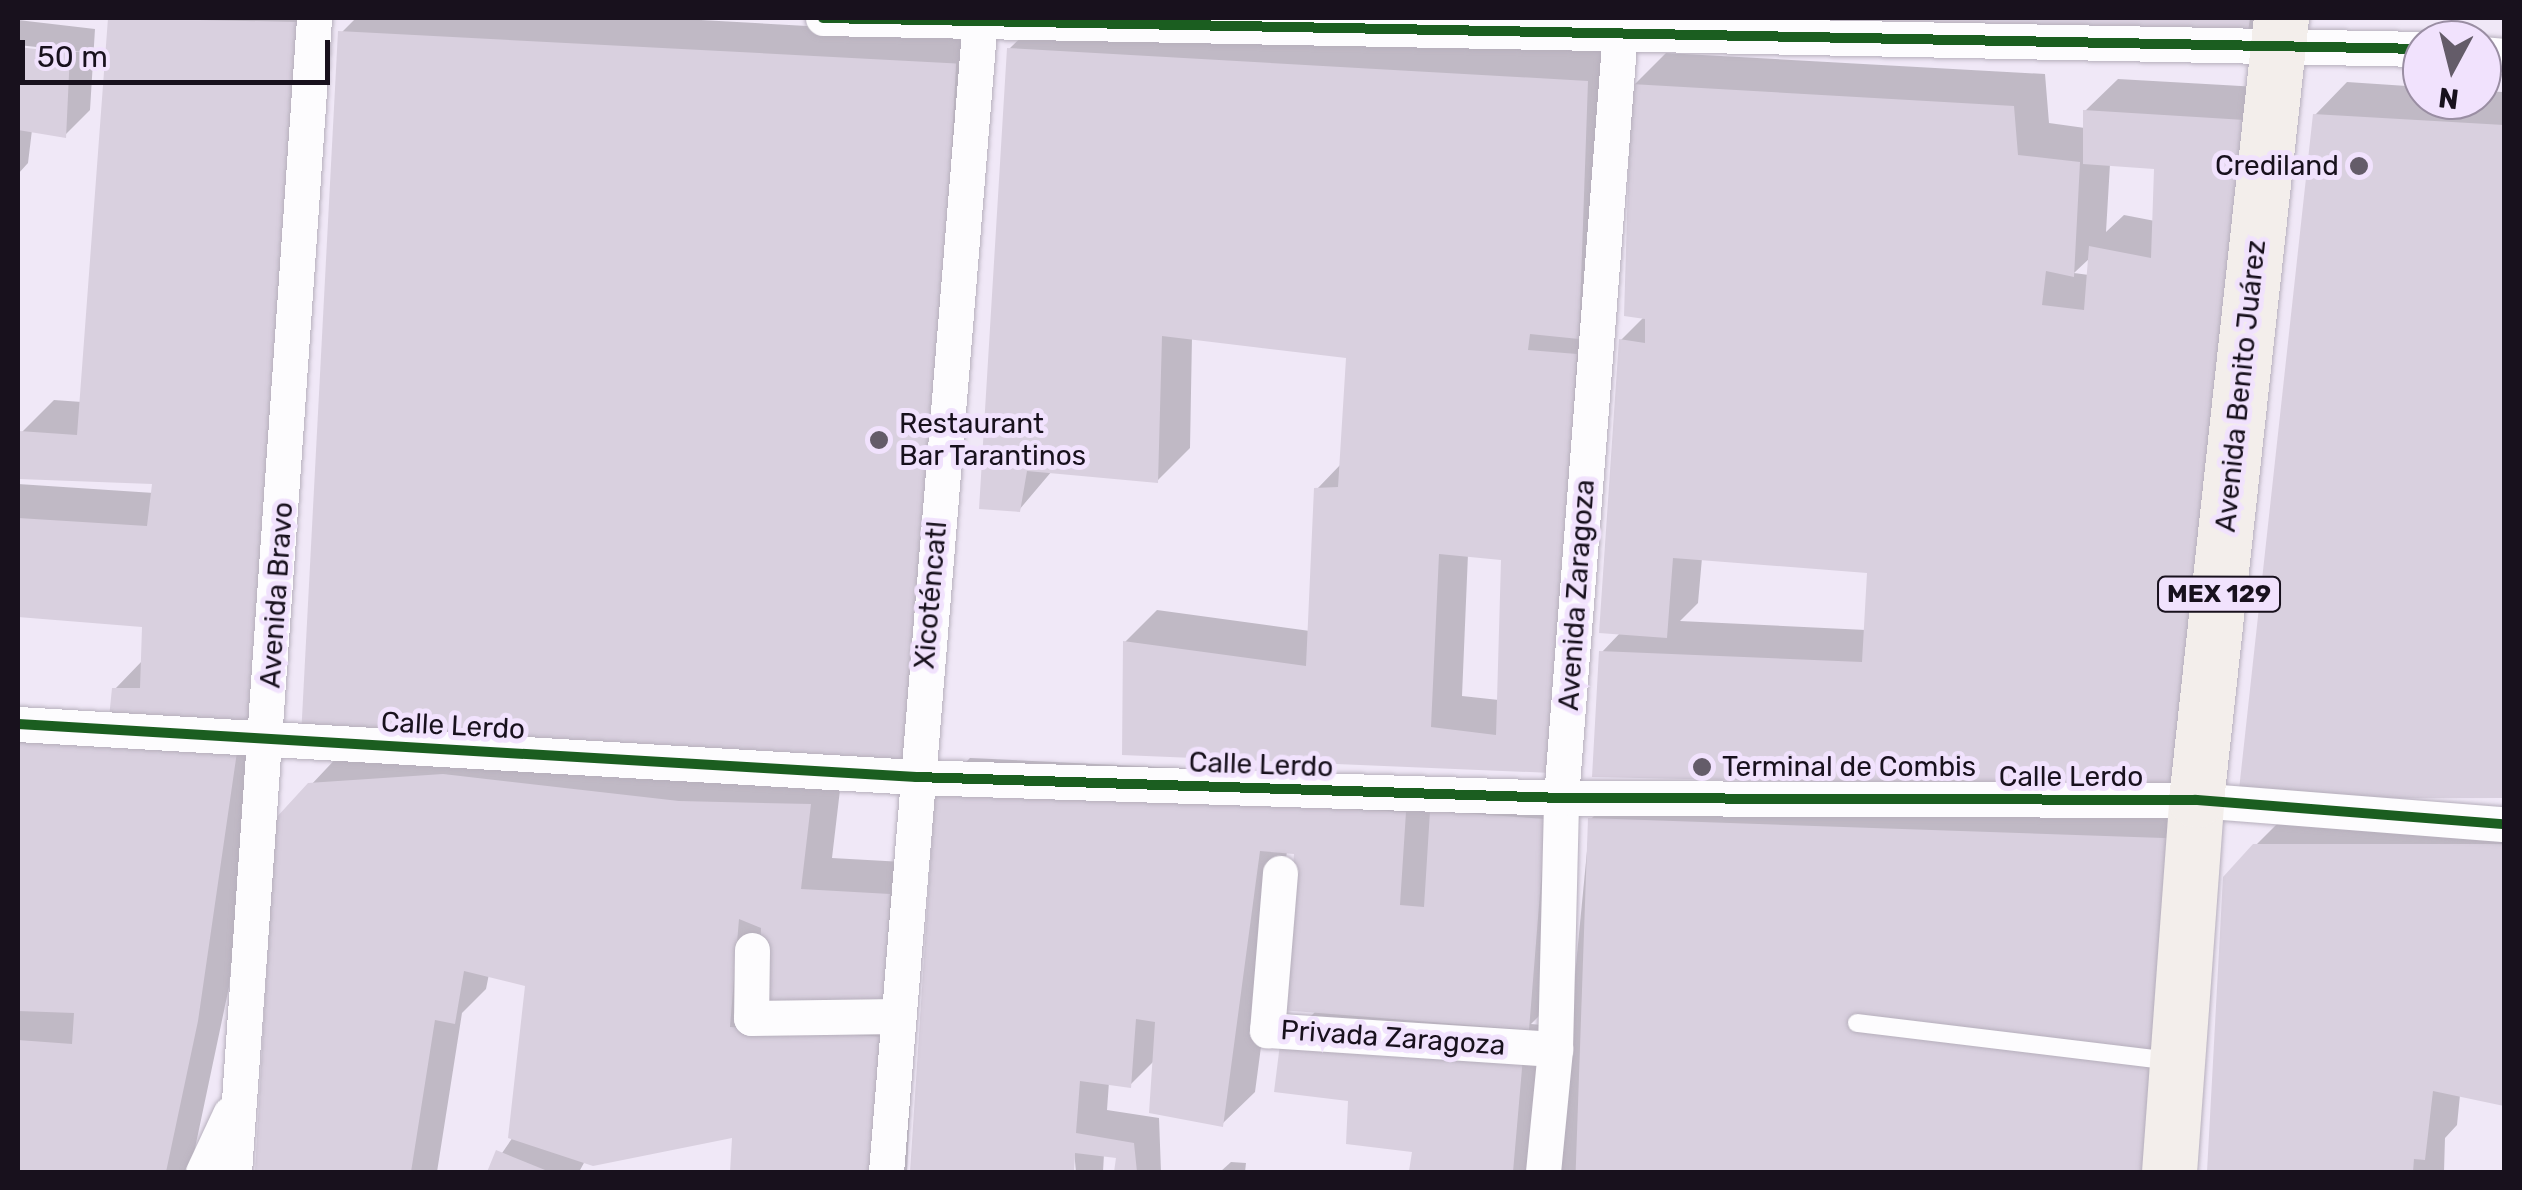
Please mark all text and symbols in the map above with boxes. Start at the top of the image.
scale bar [25,20,335,82]
north arrow [2402,20,2502,120]
text: 50 m [37,39,108,75]
text: N [2437,81,2461,116]
place label: Crediland [2215,149,2339,183]
marker: Crediland [2348,155,2370,177]
street label: Avenida Benito Juárez [2209,238,2273,534]
place label: Restaurant Bar Tarantinos [899,407,1087,473]
marker: Restaurant Bar Tarantinos [868,429,890,451]
street label: Avenida Zaragoza [1552,478,1602,712]
street label: Avenida Bravo [254,501,300,689]
street label: Xicoténcatl [908,520,954,670]
road number: MEX 129 [2156,574,2282,614]
street label: Calle Lerdo [380,705,526,747]
street label: Calle Lerdo [1188,746,1334,784]
place label: Terminal de Combis [1722,750,1976,784]
marker: Terminal de Combis [1691,756,1713,778]
street label: Calle Lerdo [1999,760,2143,794]
street label: Privada Zaragoza [1279,1013,1507,1063]

